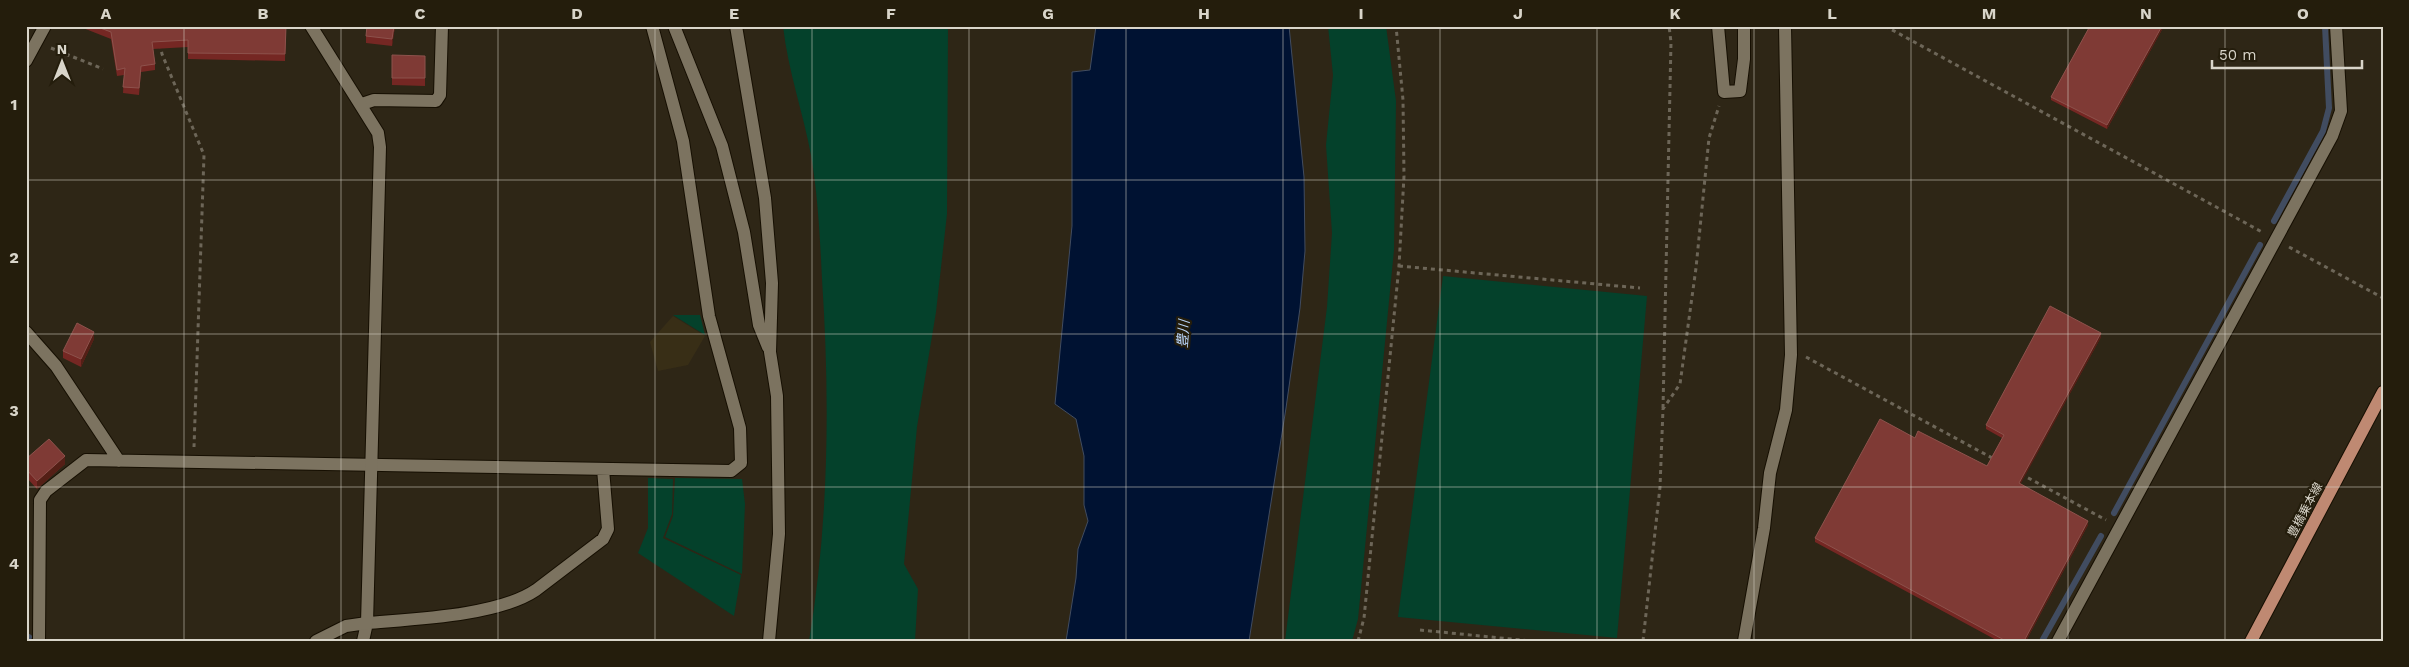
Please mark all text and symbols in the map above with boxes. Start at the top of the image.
text: A [101,4,112,23]
text: B [258,4,269,23]
text: C [415,4,426,23]
text: D [571,4,583,23]
text: E [729,4,739,23]
text: F [886,4,896,23]
text: G [1042,4,1054,23]
text: H [1198,4,1210,23]
text: I [1358,4,1364,23]
text: J [1513,4,1523,23]
text: K [1669,4,1681,23]
text: L [1827,4,1837,23]
text: M [1982,4,1996,23]
text: N [2140,4,2152,23]
text: O [2297,4,2309,23]
north arrow [38,38,88,88]
scale bar [2212,38,2362,70]
text: N [57,41,67,57]
text: 50 m [2219,46,2256,64]
text: 1 [11,95,17,114]
text: 2 [9,248,19,267]
water label: 豊川 [1174,317,1192,349]
text: 3 [9,401,19,420]
street label: 豊橋乗本線 [2285,480,2325,540]
text: 4 [9,554,19,573]

